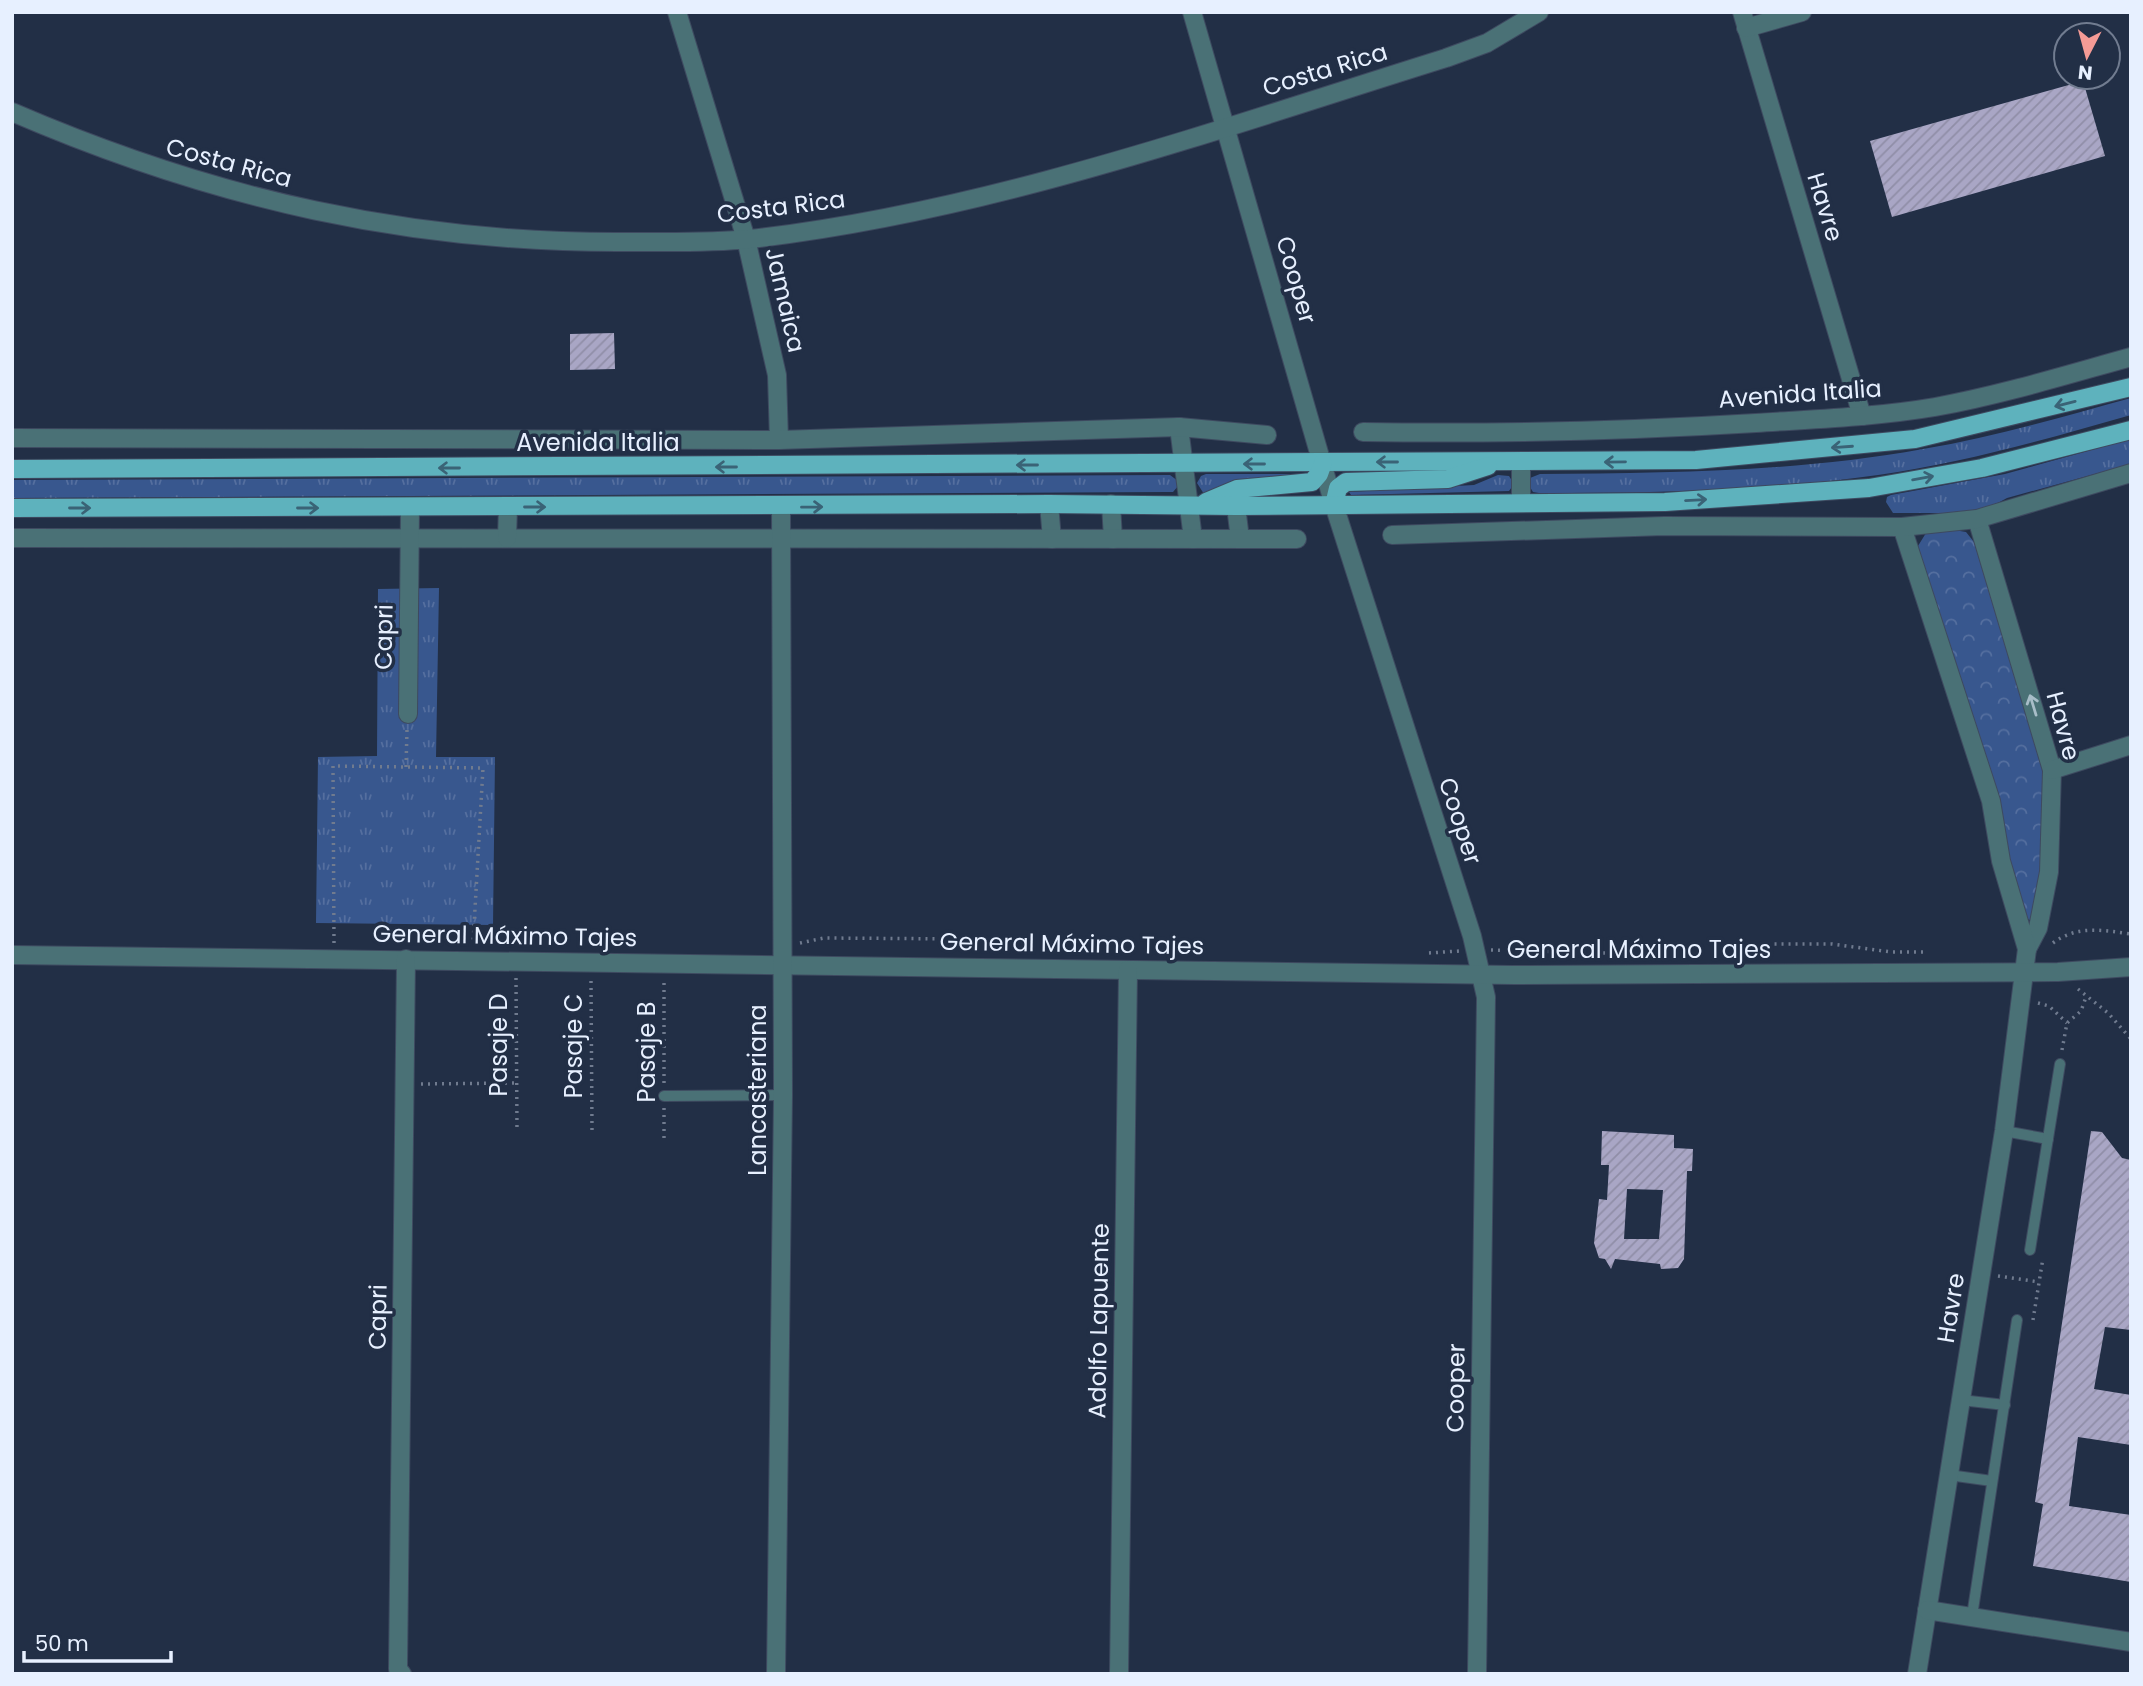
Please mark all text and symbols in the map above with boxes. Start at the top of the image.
north arrow [2052,21,2122,91]
street label: Costa Rica [1258,35,1391,104]
text: N [2077,58,2094,87]
street label: Costa Rica [163,130,296,195]
street label: Havre [1799,168,1852,245]
street label: Costa Rica [715,182,847,231]
street label: Cooper [1268,232,1325,327]
street label: Jamaica [757,244,814,356]
street label: Avenida Italia [1717,371,1883,416]
one-way arrow [2054,398,2077,412]
street label: Avenida Italia [516,426,680,459]
one-way arrow [1831,441,1854,454]
one-way arrow [1376,455,1399,469]
one-way arrow [1604,455,1627,469]
one-way arrow [1243,457,1266,470]
one-way arrow [1016,458,1039,472]
one-way arrow [715,460,738,474]
one-way arrow [438,461,461,475]
one-way arrow [1911,471,1934,485]
one-way arrow [1685,494,1708,507]
one-way arrow [524,500,547,514]
one-way arrow [800,500,823,514]
one-way arrow [69,501,92,515]
one-way arrow [296,501,319,515]
street label: Capri [366,604,401,670]
street label: Havre [2038,688,2088,764]
one-way arrow [2025,694,2038,716]
street label: Cooper [1431,773,1490,868]
street label: General Máximo Tajes [372,917,638,954]
street label: General Máximo Tajes [939,925,1205,962]
street label: General Máximo Tajes [1507,933,1771,966]
street label: Pasaje D [482,993,515,1097]
street label: Pasaje C [557,994,590,1098]
street label: Pasaje B [630,1002,663,1102]
street label: Lancasteriana [741,1004,774,1176]
street label: Adolfo Lapuente [1080,1223,1117,1419]
street label: Havre [1929,1271,1972,1345]
street label: Capri [360,1284,395,1350]
street label: Cooper [1438,1343,1473,1433]
scale bar [24,1620,172,1664]
text: 50 m [35,1629,89,1658]

